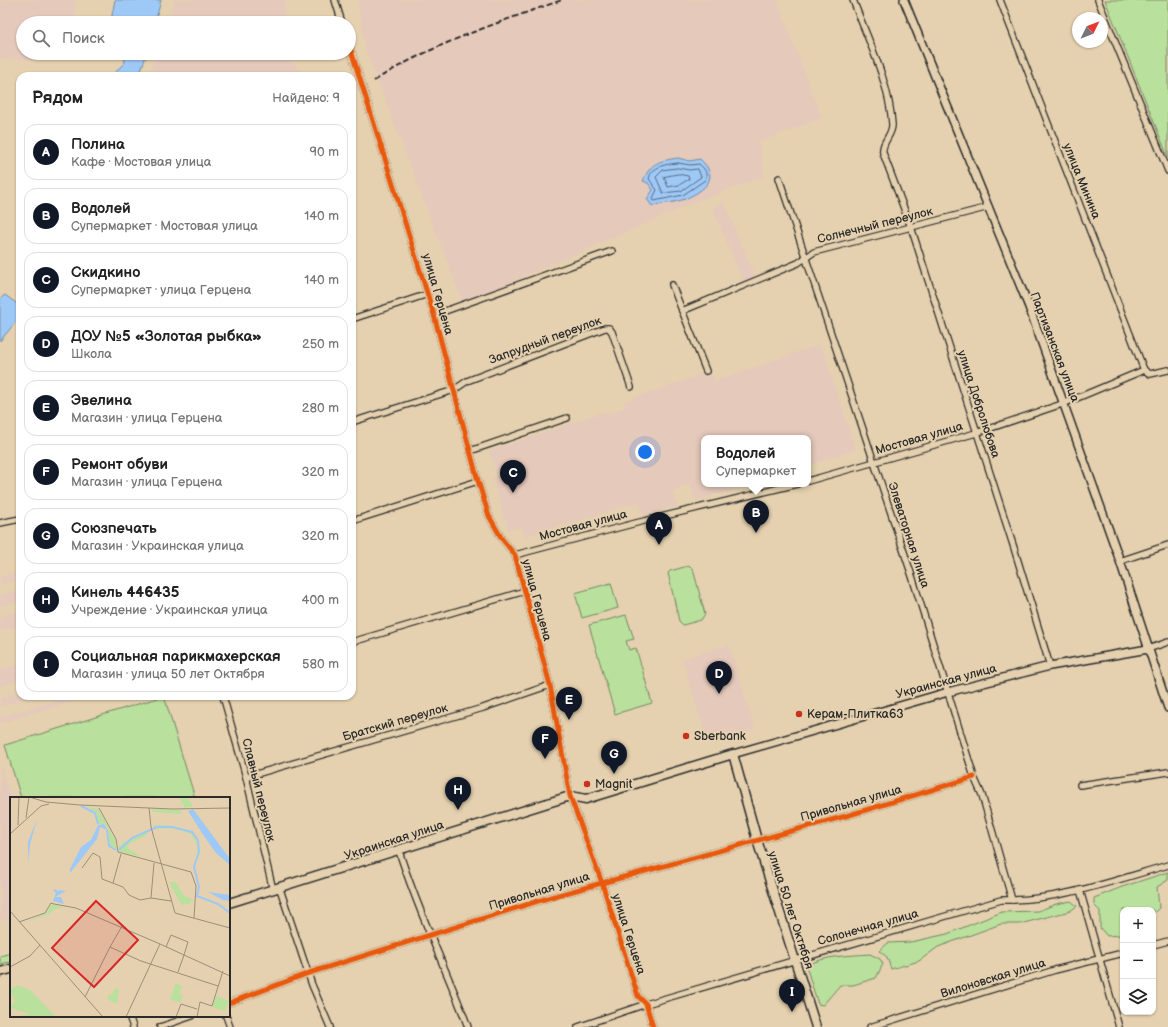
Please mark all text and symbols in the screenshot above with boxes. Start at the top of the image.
north arrow [1072,12,1108,48]
search box [16,16,356,60]
icon: search [30,27,52,49]
text: Поиск [62,29,105,48]
text: Рядом [32,88,83,108]
text: Найдено: 9 [272,90,340,106]
text: Полина [71,135,125,154]
street label: улица Минина [1059,141,1104,221]
text: A [42,144,50,160]
text: 90 m [310,144,339,160]
text: Кафе · Мостовая улица [71,154,211,170]
text: Водолей [71,199,131,218]
street label: Солнечный переулок [816,204,935,247]
text: B [41,208,51,224]
text: 140 m [304,208,339,224]
text: Супермаркет · Мостовая улица [71,218,258,234]
street label: улица Герцена [419,252,456,337]
text: Скидкино [71,263,140,282]
text: C [41,272,51,288]
text: 140 m [304,272,339,288]
text: Супермаркет · улица Герцена [71,282,251,298]
street label: Партизанская улица [1027,290,1082,404]
street label: Запрудный переулок [487,313,604,368]
text: ДОУ №5 «Золотая рыбка» [71,327,262,346]
text: D [41,336,51,352]
text: 250 m [302,336,339,352]
text: Школа [71,346,112,362]
street label: улица Добролюбова [954,348,1003,460]
text: Эвелина [71,391,132,410]
text: E [42,400,50,416]
text: 280 m [302,400,339,416]
text: Магазин · улица Герцена [71,410,223,426]
street label: Мостовая улица [874,419,965,458]
popup [701,435,811,487]
your location [635,442,655,462]
text: Водолей [716,444,775,463]
text: Ремонт обуви [71,455,168,474]
pin: C [500,460,526,493]
text: Супермаркет [716,463,796,479]
text: F [42,464,50,480]
text: 320 m [301,464,339,480]
text: Магазин · улица Герцена [71,474,223,490]
street label: Элеваторная улица [884,480,933,590]
pin: B [743,500,769,533]
street label: Мостовая улица [538,507,629,544]
pin: A [646,512,672,545]
text: Союзпечать [71,519,157,538]
text: G [41,528,51,544]
text: 320 m [301,528,339,544]
text: Магазин · Украинская улица [71,538,244,554]
street label: улица Герцена [518,558,555,643]
text: Кинель 446435 [71,583,180,602]
text: H [41,592,51,608]
text: 400 m [302,592,339,608]
text: Учреждение · Украинская улица [71,602,268,618]
text: Социальная парикмахерская [71,647,281,666]
text: I [44,656,48,672]
text: 580 m [302,656,339,672]
pin: D [706,661,732,694]
street label: Украинская улица [894,661,998,702]
text: Магазин · улица 50 лет Октября [71,666,265,682]
pin: E [556,687,582,720]
street label: Братский переулок [341,700,450,745]
place label: Керам-Плитка63 [807,707,904,722]
marker: Керам-Плитка63 [794,709,804,719]
pin: F [532,726,558,759]
place label: Sberbank [694,729,746,744]
marker: Sberbank [681,731,691,741]
street label: Славный переулок [238,737,279,844]
pin: G [601,741,627,774]
pin: H [445,777,471,810]
place label: Magnit [595,777,633,792]
marker: Magnit [582,779,592,789]
street label: Привольная улица [799,782,903,825]
inset map [10,797,230,1017]
street label: Украинская улица [342,817,446,864]
street label: улица 50 лет Октября [764,849,817,971]
street label: Привольная улица [487,869,591,914]
street label: улица Герцена [608,892,649,976]
street label: Солонечная улица [816,906,920,949]
map controls [1120,907,1156,1015]
button: + [1120,907,1156,943]
button: − [1120,943,1156,979]
street label: Вилоновская улица [939,955,1047,1002]
pin: I [779,979,805,1012]
button: layers [1120,979,1156,1015]

